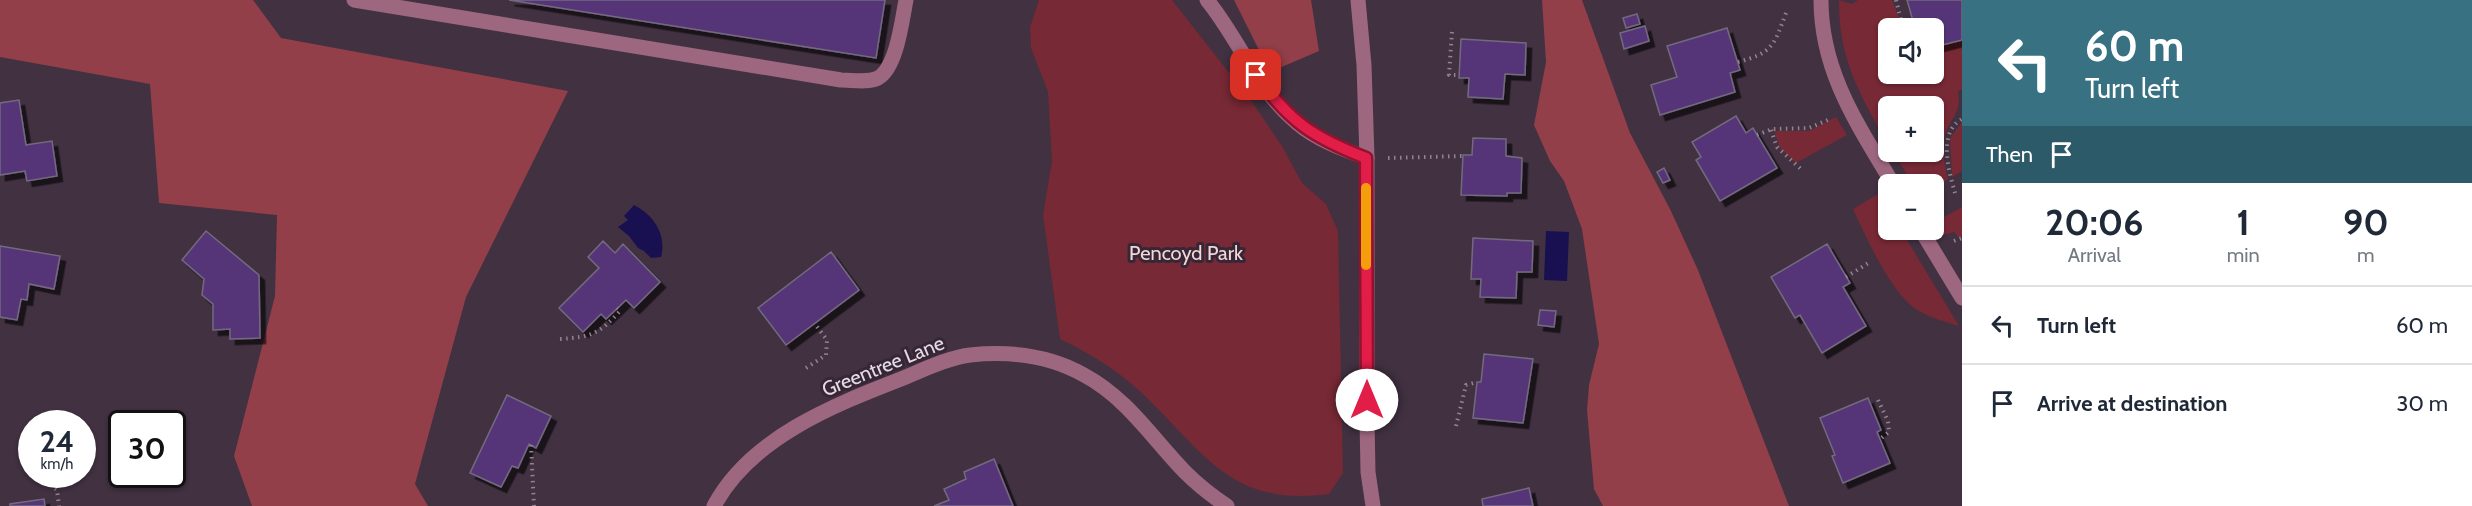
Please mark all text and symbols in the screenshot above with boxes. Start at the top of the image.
map controls [1878,18,1944,240]
button: sound [1878,18,1944,84]
text: 60 m [2085,20,2184,72]
icon: left [1986,24,2064,102]
pin [1230,49,1281,100]
icon: arrive [1239,58,1272,91]
text: Turn left [2085,72,2179,105]
button: + [1878,96,1944,162]
icon: arrive [2045,138,2078,171]
text: Then [1986,141,2033,168]
button: − [1878,174,1944,240]
text: 20:06 [2045,200,2143,244]
text: 1 [2237,200,2250,244]
text: 90 [2343,200,2389,244]
park label: Pencoyd Park [1129,241,1243,265]
text: Arrival [2068,243,2121,267]
text: min [2227,243,2260,267]
text: m [2357,243,2375,267]
icon: left [1986,309,2019,342]
text: Turn left [2037,312,2116,339]
text: 60 m [2396,312,2448,339]
street label: Greentree Lane [818,331,948,401]
position arrow [1335,368,1399,432]
icon: arrive [1986,387,2019,420]
text: Arrive at destination [2037,390,2227,417]
text: 30 m [2396,390,2448,417]
speed limit sign: 30 [108,410,186,488]
text: 24 [40,423,74,460]
text: km/h [41,455,73,473]

